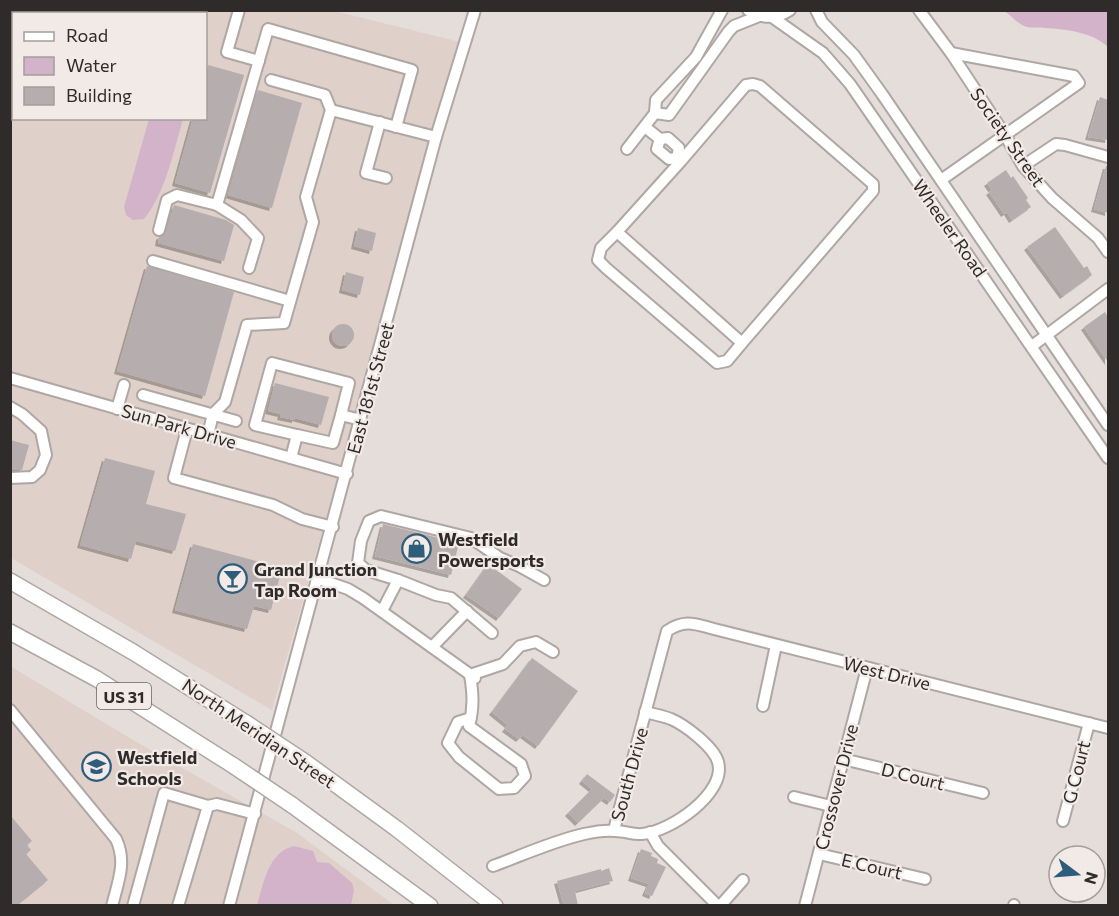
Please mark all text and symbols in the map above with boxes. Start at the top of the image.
legend [12,12,207,120]
text: Road [66,24,108,46]
text: Water [66,54,117,76]
street label: Society Street [966,83,1050,191]
text: Building [66,84,132,106]
street label: Wheeler Road [908,175,992,281]
street label: East 181st Street [342,320,398,456]
street label: Sun Park Drive [119,399,239,453]
place label: Westfield Powersports [438,528,544,571]
shop icon: Westfield Powersports [401,533,433,565]
place label: Grand Junction Tap Room [254,558,377,601]
bar icon: Grand Junction Tap Room [217,563,249,595]
street label: West Drive [841,652,933,694]
street label: North Meridian Street [178,673,340,793]
road number: US 31 [97,683,151,709]
street label: Crossover Drive [810,722,862,852]
street label: South Drive [606,725,652,823]
street label: G Court [1058,738,1094,806]
place label: Westfield Schools [117,746,197,789]
school or university icon: Westfield Schools [80,751,112,783]
street label: D Court [879,758,947,794]
north arrow [1047,844,1107,904]
street label: E Court [839,848,905,884]
text: N [1081,870,1103,887]

